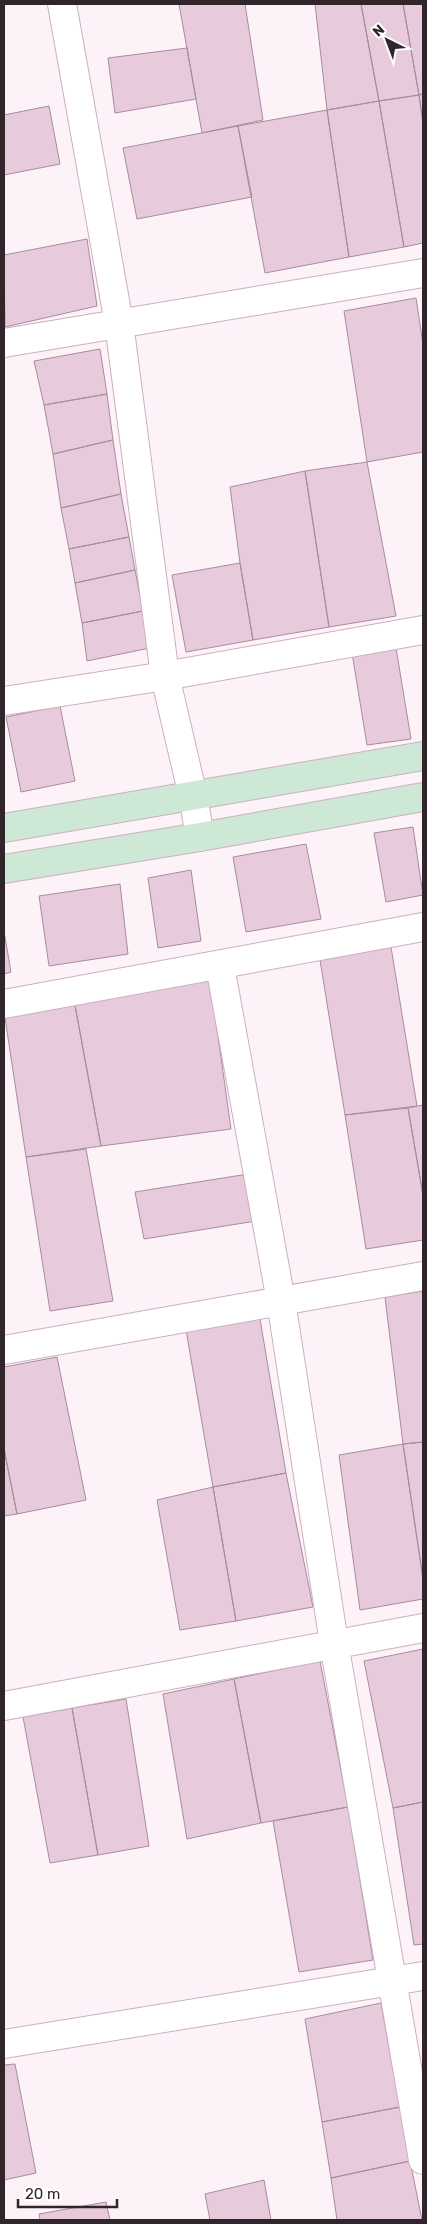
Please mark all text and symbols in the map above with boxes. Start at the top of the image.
north arrow [362,15,412,65]
text: N [369,21,388,40]
scale bar [18,2176,116,2208]
text: 20 m [25,2185,60,2203]

